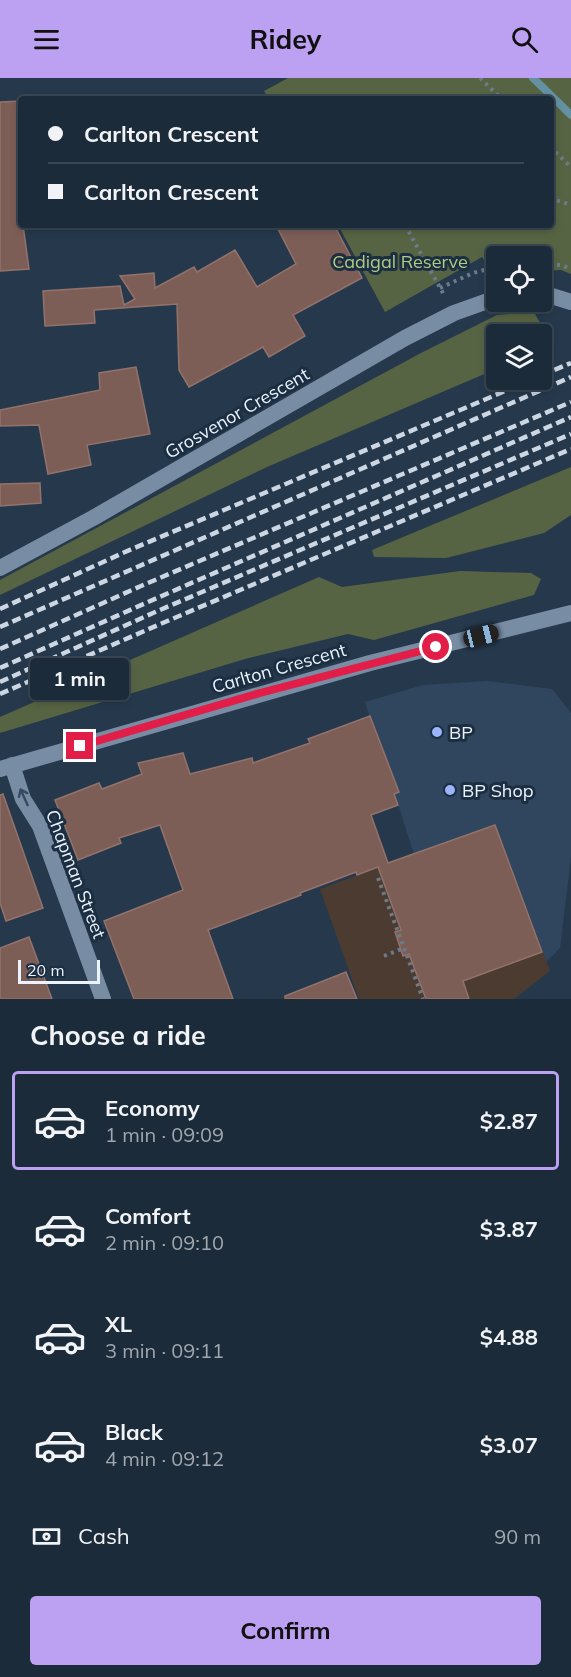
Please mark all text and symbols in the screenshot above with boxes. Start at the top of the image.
text: Ridey [250,22,321,56]
icon: menu [30,23,63,56]
icon: search [508,23,541,56]
text: Carlton Crescent [84,120,258,148]
text: Carlton Crescent [84,178,258,206]
map controls [486,246,552,390]
button: locate [486,246,552,312]
park label: Cadigal Reserve [332,250,468,273]
button: layers [486,324,552,390]
street label: Grosvenor Crescent [161,362,313,464]
car [461,623,501,649]
route start [422,633,449,660]
street label: Carlton Crescent [209,638,349,698]
callout: 1 min [31,659,130,701]
text: 1 min [53,666,106,691]
place label: BP [449,721,473,744]
marker: BP [430,725,444,739]
route end [66,732,93,759]
place label: BP Shop [462,779,534,802]
marker: BP Shop [443,783,457,797]
one-way arrow [17,788,29,806]
street label: Chapman Street [41,806,111,942]
scale bar [18,957,100,984]
text: 20 m [27,960,64,980]
text: Choose a ride [30,1018,206,1052]
icon: car [33,1094,87,1148]
text: Economy [105,1094,200,1122]
text: $2.87 [480,1107,538,1135]
text: 1 min · 09:09 [105,1122,224,1147]
icon: car [33,1202,87,1256]
text: Comfort [105,1202,191,1230]
text: $3.87 [480,1215,538,1243]
text: 2 min · 09:10 [105,1230,224,1255]
icon: car [33,1310,87,1364]
text: XL [105,1310,132,1338]
text: $4.88 [480,1323,538,1351]
text: 3 min · 09:11 [105,1338,224,1363]
icon: car [33,1418,87,1472]
text: Black [105,1418,163,1446]
text: $3.07 [480,1431,538,1459]
text: 4 min · 09:12 [105,1446,224,1471]
icon: cash [30,1520,63,1553]
text: Cash [78,1522,130,1550]
text: 90 m [494,1524,541,1549]
button: Confirm [30,1596,541,1665]

